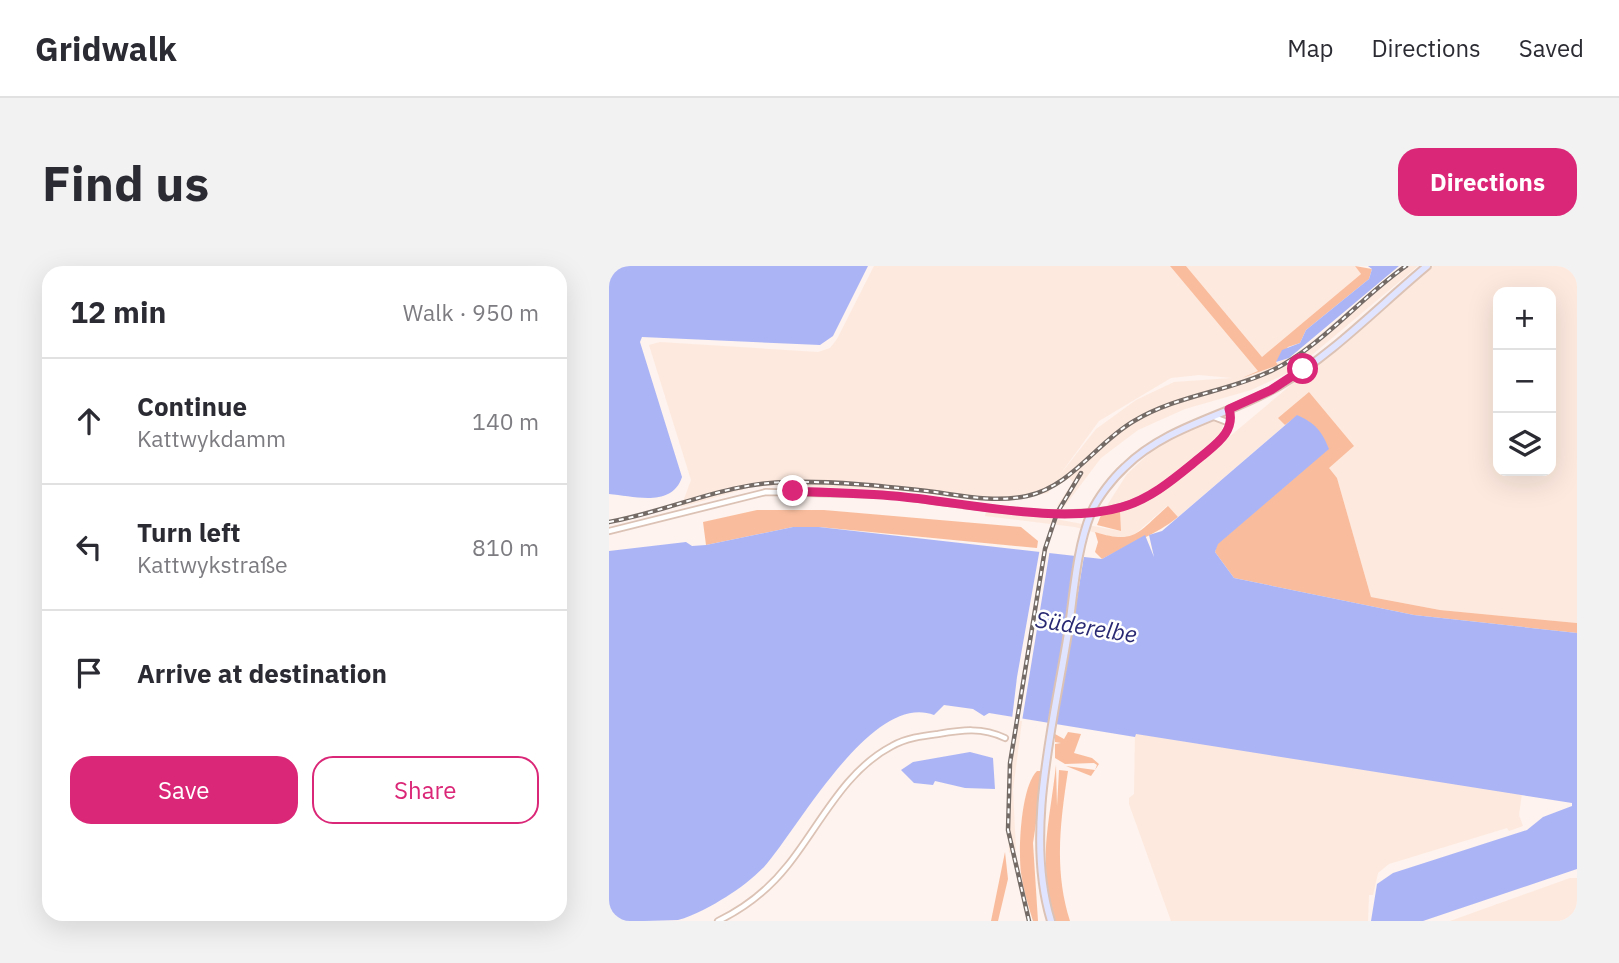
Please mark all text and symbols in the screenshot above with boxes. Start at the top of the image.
text: Gridwalk [35,27,177,70]
text: Map [1287,32,1333,64]
text: Directions [1371,32,1481,64]
text: Saved [1519,32,1584,64]
button: Directions [1398,148,1577,216]
text: Find us [42,151,209,214]
map controls [1493,287,1556,476]
button: + [1493,287,1556,350]
text: 12 min [70,292,166,331]
text: Walk · 950 m [403,297,539,327]
button: − [1493,350,1556,413]
route start [1287,353,1318,384]
text: Continue [137,389,247,423]
icon: ahead [70,402,108,440]
text: 140 m [472,406,539,436]
button: layers [1493,413,1556,476]
text: Kattwykdamm [137,423,286,453]
route end [777,475,808,506]
text: Turn left [137,515,240,549]
icon: left [70,528,108,566]
text: 810 m [472,532,539,562]
text: Kattwykstraße [137,549,288,579]
water label: Süderelbe [1033,603,1139,649]
icon: arrive [70,654,108,692]
text: Arrive at destination [137,656,387,690]
button: Save [70,756,298,824]
button: Share [312,756,539,824]

